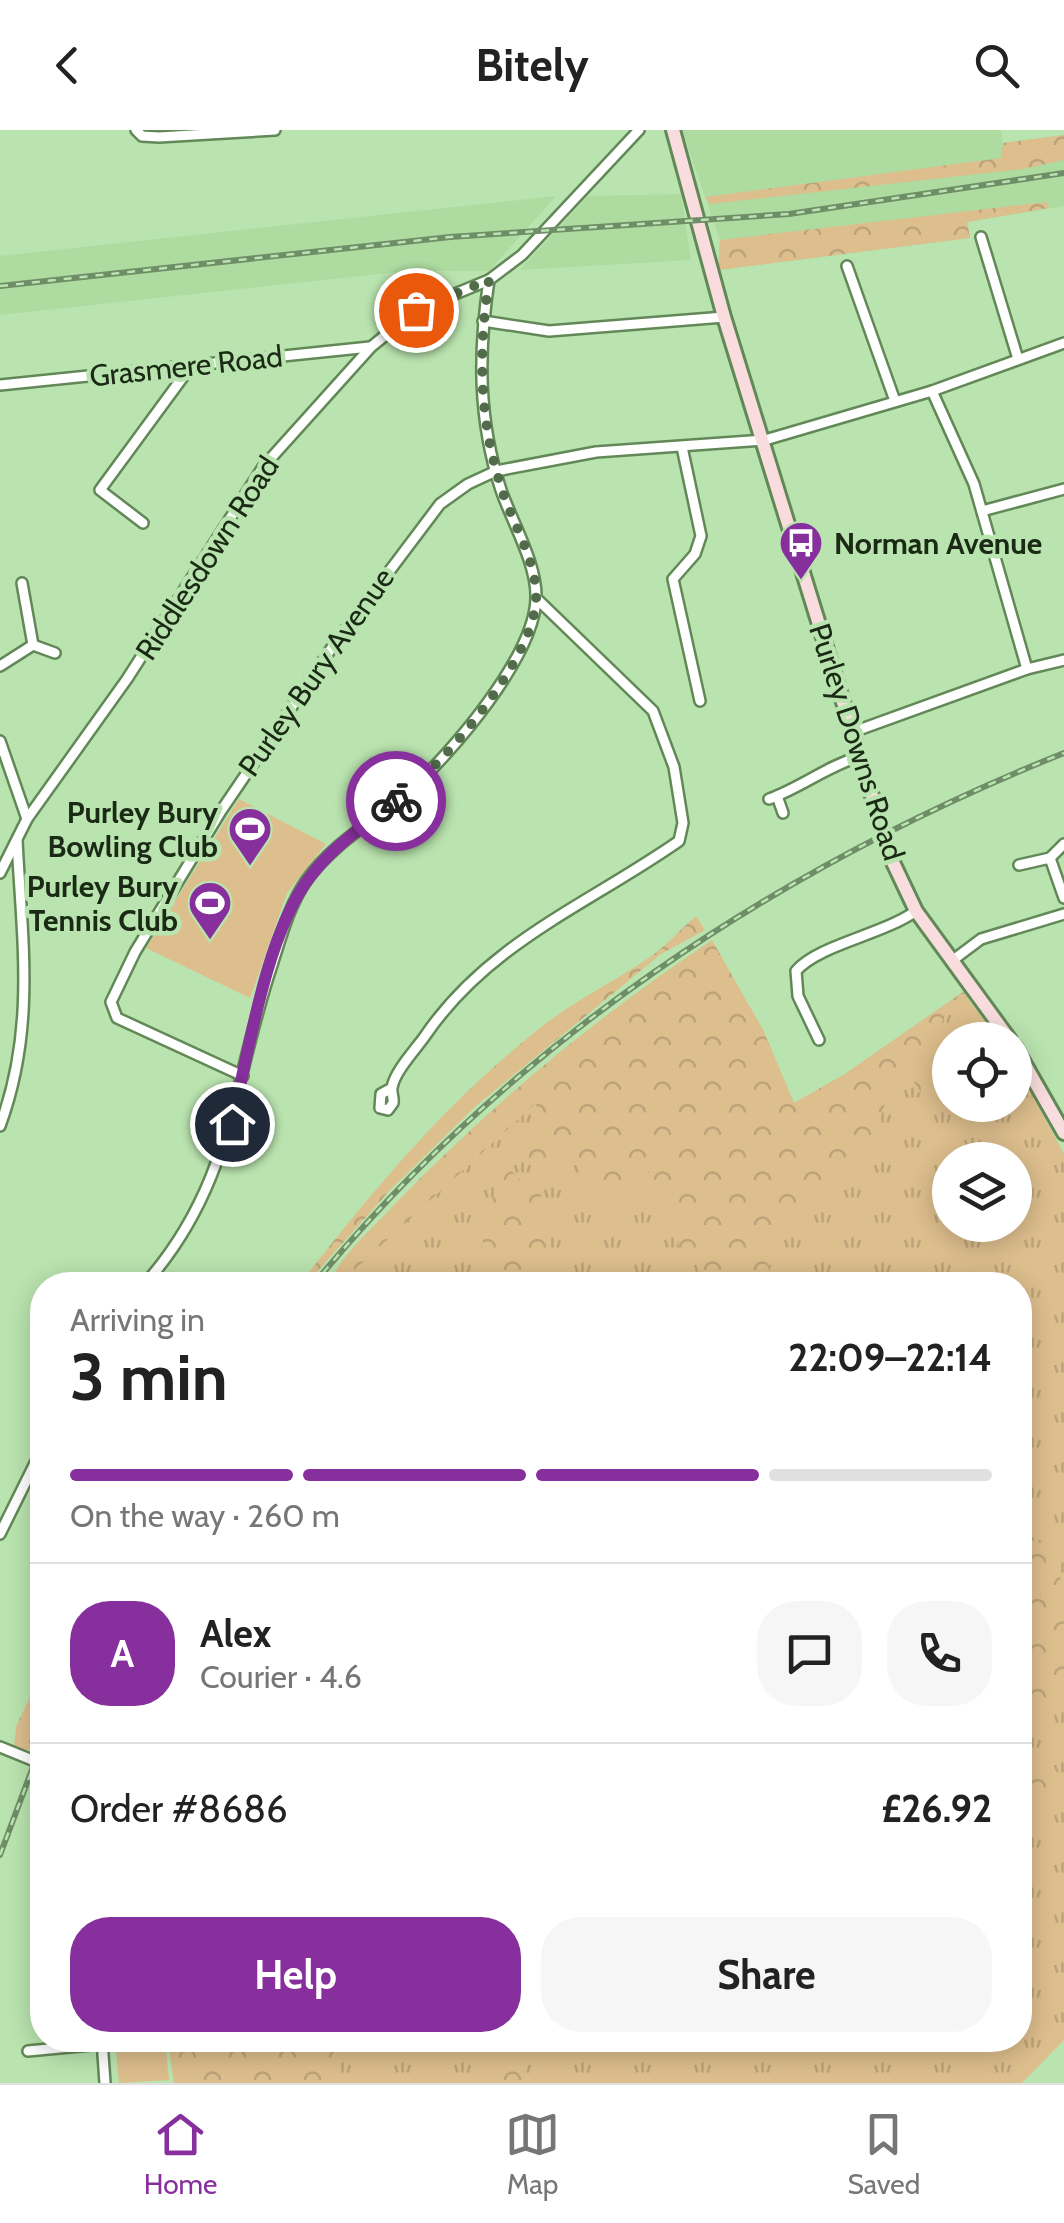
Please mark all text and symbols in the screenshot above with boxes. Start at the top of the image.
icon: back [40,38,95,93]
text: Bitely [475,38,589,92]
icon: search [969,38,1024,93]
pin [374,268,459,353]
icon: bag [389,283,444,338]
street label: Grasmere Road [88,337,284,395]
street label: Riddlesdown Road [127,449,287,667]
bus stop icon: Norman Avenue [778,520,824,581]
place label: Norman Avenue [834,525,1042,562]
street label: Purley Bury Avenue [230,561,402,783]
street label: Purley Downs Road [801,619,913,865]
courier [346,751,446,851]
icon: bike [369,774,424,829]
place label: Purley Bury Bowling Club [47,794,219,865]
sports icon: Purley Bury Bowling Club [227,806,273,867]
place label: Purley Bury Tennis Club [27,868,179,939]
sports icon: Purley Bury Tennis Club [187,880,233,941]
map controls [932,1022,1032,1242]
button: locate [932,1022,1032,1122]
pin [190,1082,275,1167]
icon: home [205,1097,260,1152]
button: layers [932,1142,1032,1242]
text: Arriving in [70,1300,205,1339]
text: 22:09–22:14 [788,1334,992,1381]
text: 3 min [70,1337,228,1416]
text: On the way · 260 m [70,1496,340,1535]
button: chat [757,1601,862,1706]
button: phone [887,1601,992,1706]
text: Alex [200,1610,271,1657]
text: A [111,1630,134,1677]
text: Courier · 4.6 [200,1657,362,1696]
text: Order #8686 [70,1785,288,1832]
text: £26.92 [881,1785,992,1832]
button: Help [70,1917,521,2032]
button: Share [541,1917,992,2032]
tab: Home [144,2107,217,2201]
tab: Map [505,2107,560,2201]
tab: Saved [848,2107,920,2201]

